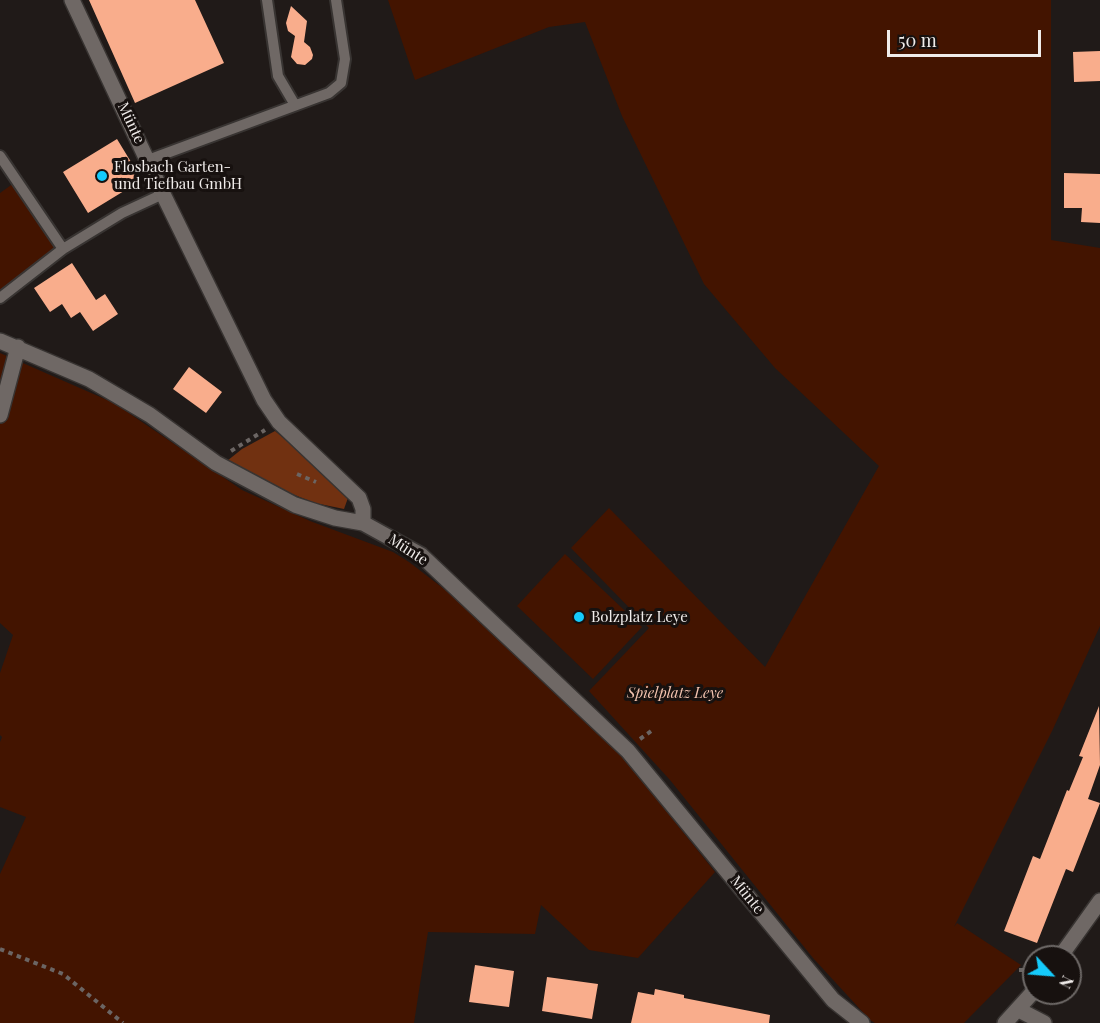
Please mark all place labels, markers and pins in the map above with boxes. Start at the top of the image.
place label: Flosbach Garten- und Tiefbau GmbH [114,158,242,193]
marker: Flosbach Garten- und Tiefbau GmbH [95,169,109,183]
place label: Bolzplatz Leye [591,608,688,626]
marker: Bolzplatz Leye [572,610,586,624]

